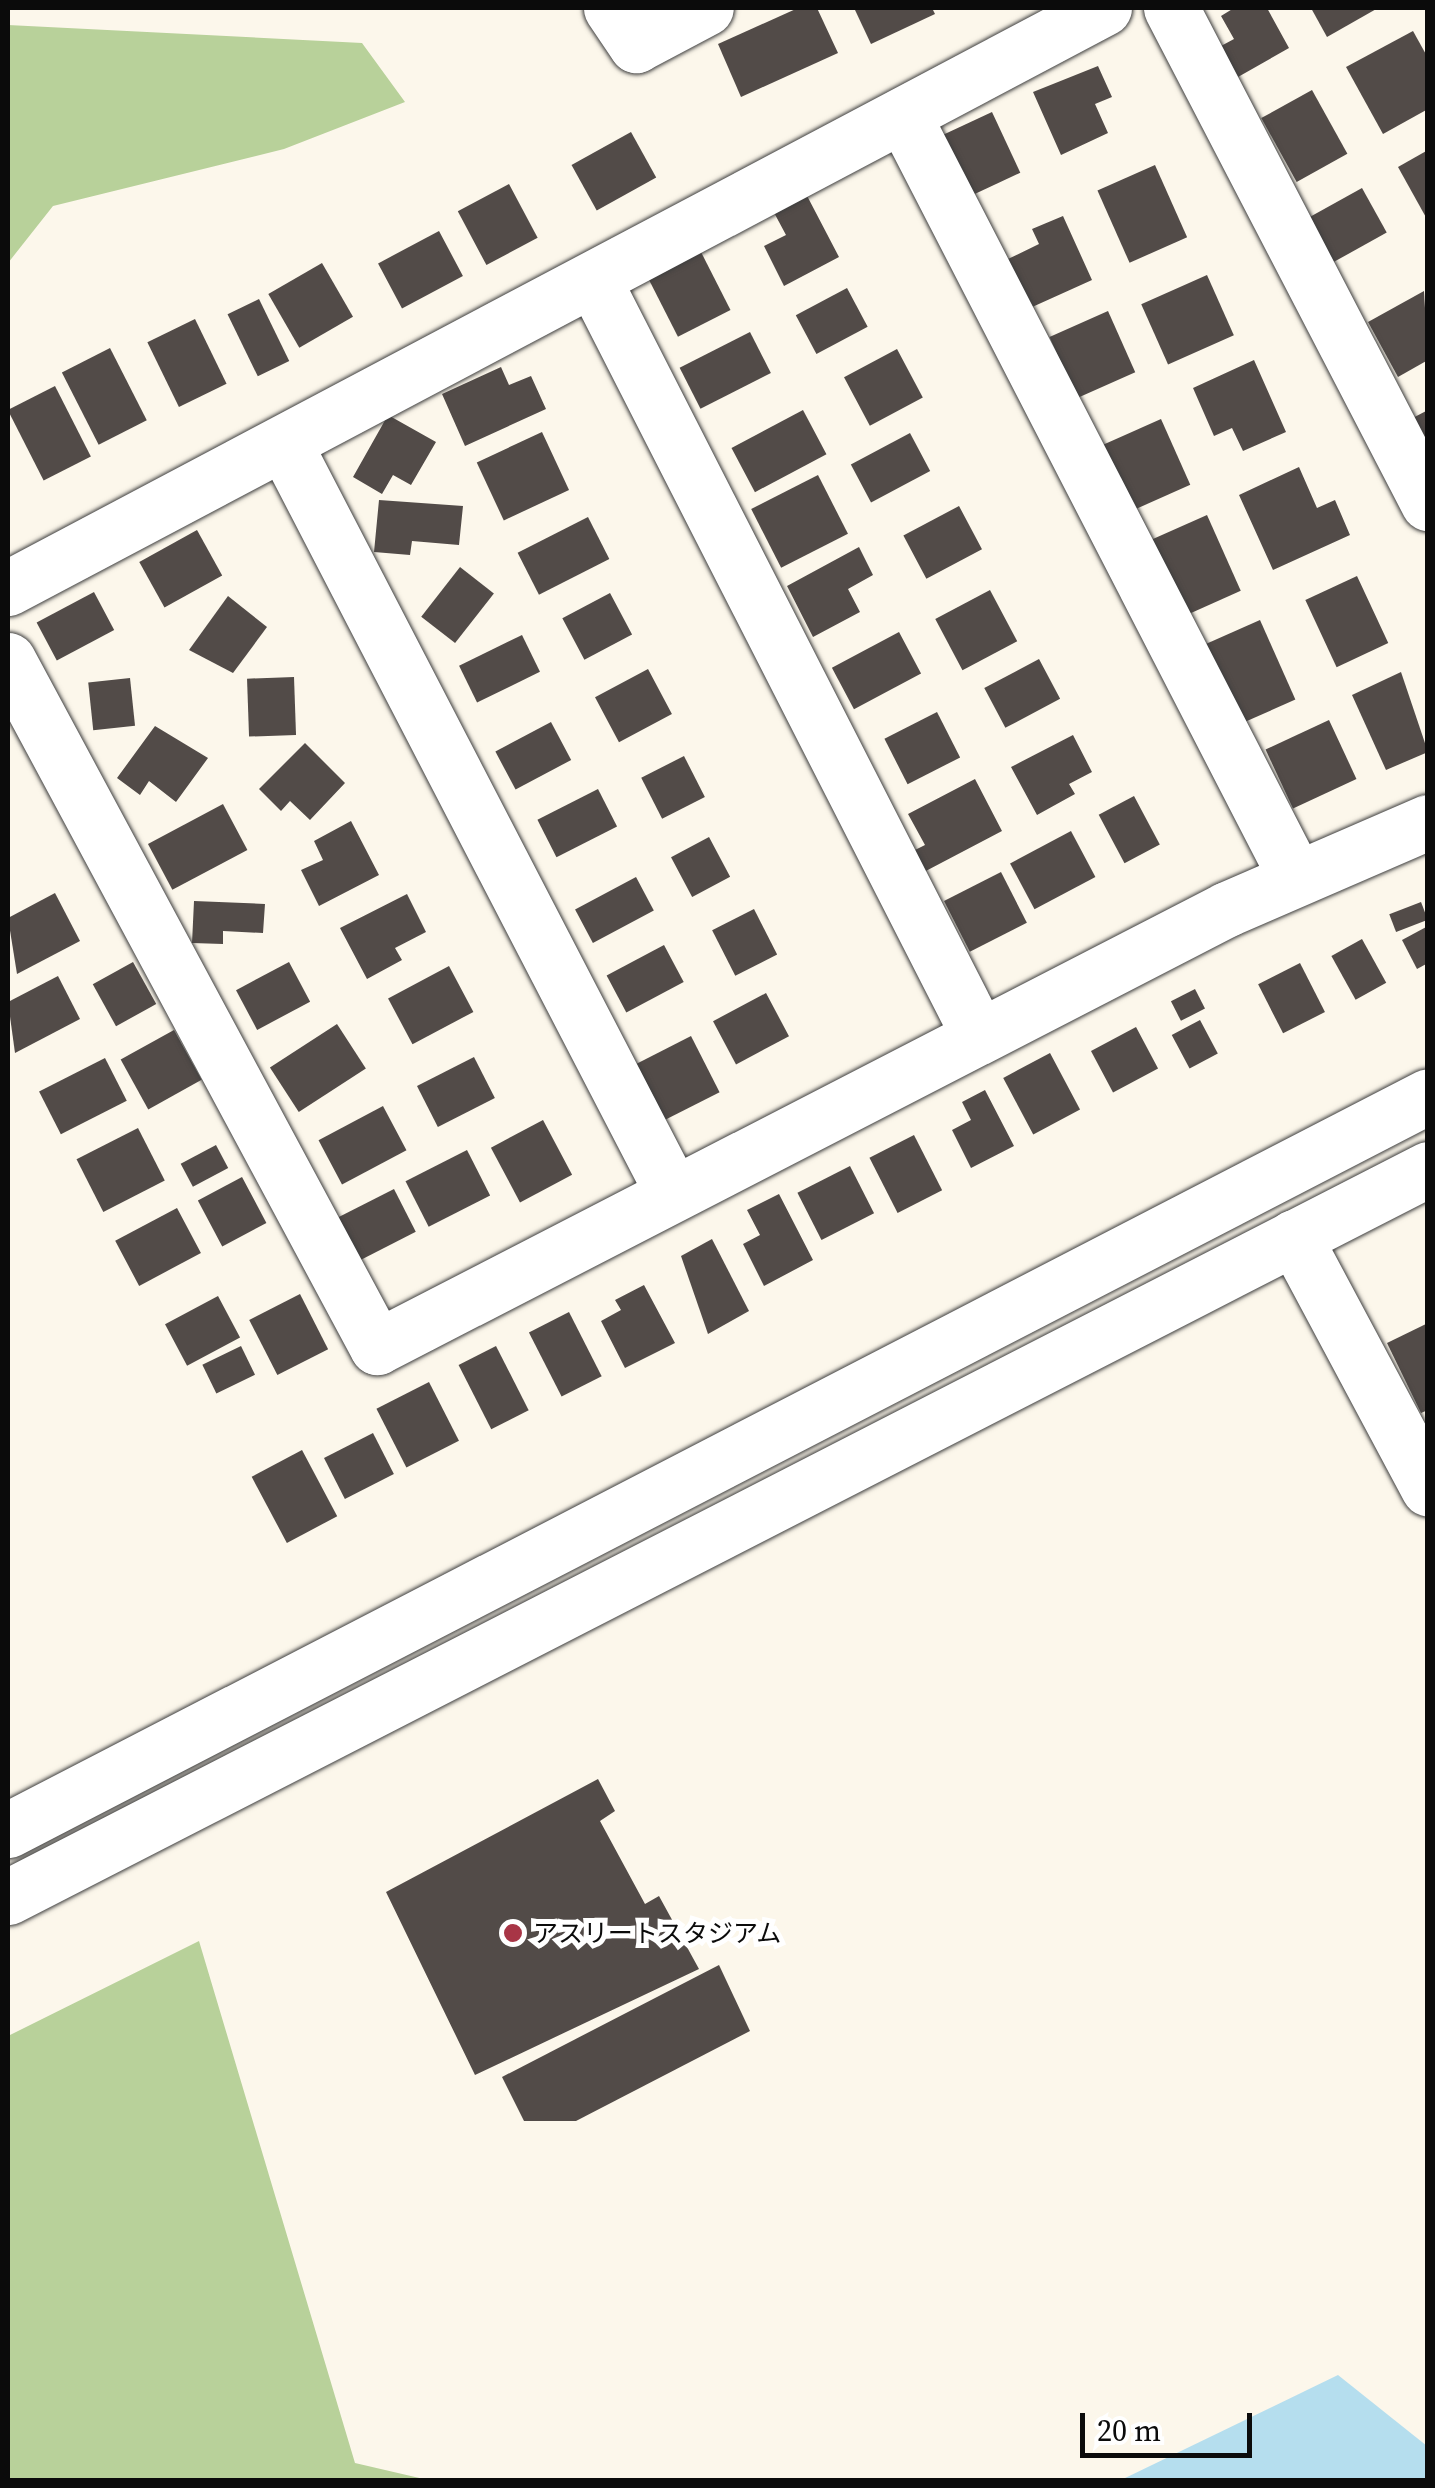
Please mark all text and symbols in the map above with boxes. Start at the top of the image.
place label: アスリートスタジアム [533,1918,783,1948]
marker: アスリートスタジアム [502,1922,524,1944]
scale bar [1085,2393,1258,2455]
text: 20 m [1097,2410,1161,2451]

